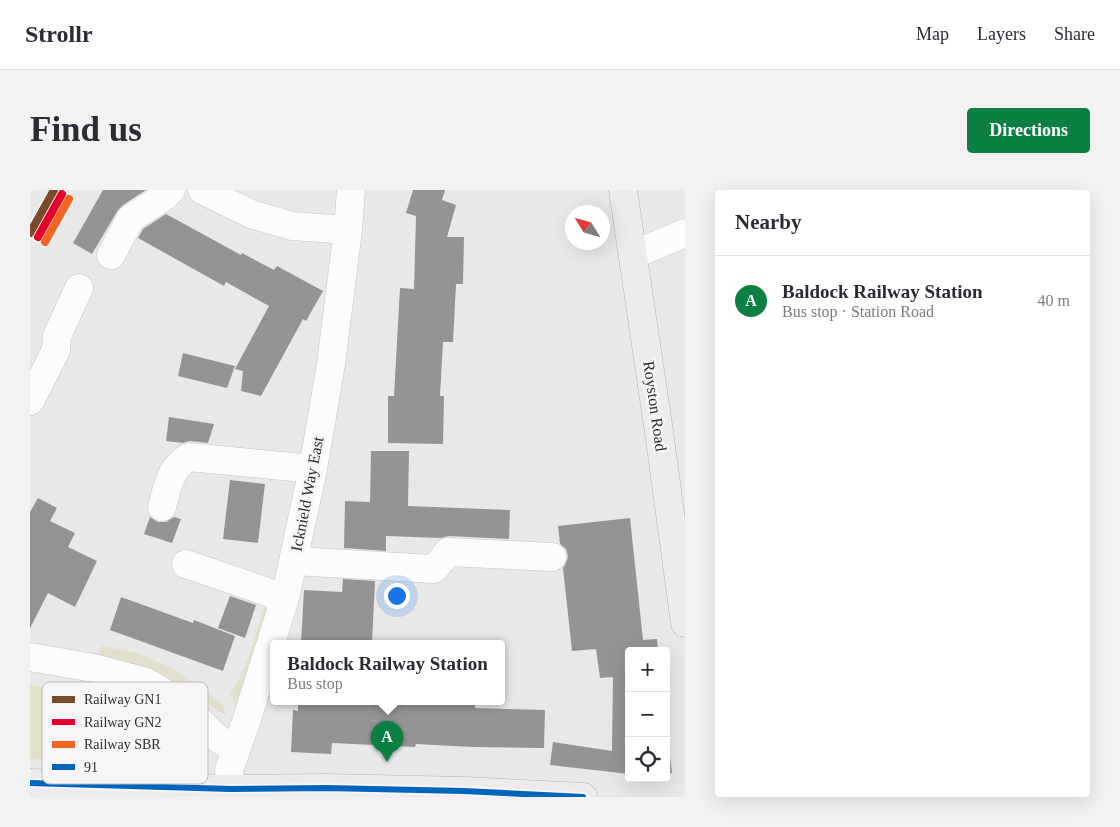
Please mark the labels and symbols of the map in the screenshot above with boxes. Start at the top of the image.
north arrow [565,205,610,250]
street label: Royston Road [639,360,670,452]
street label: Icknield Way East [288,435,328,553]
your location [384,583,410,609]
legend [42,682,208,784]
text: Railway GN1 [84,692,161,707]
text: Railway GN2 [84,715,161,730]
pin: A [371,721,403,762]
text: Railway SBR [84,737,161,752]
text: 91 [84,760,98,775]

